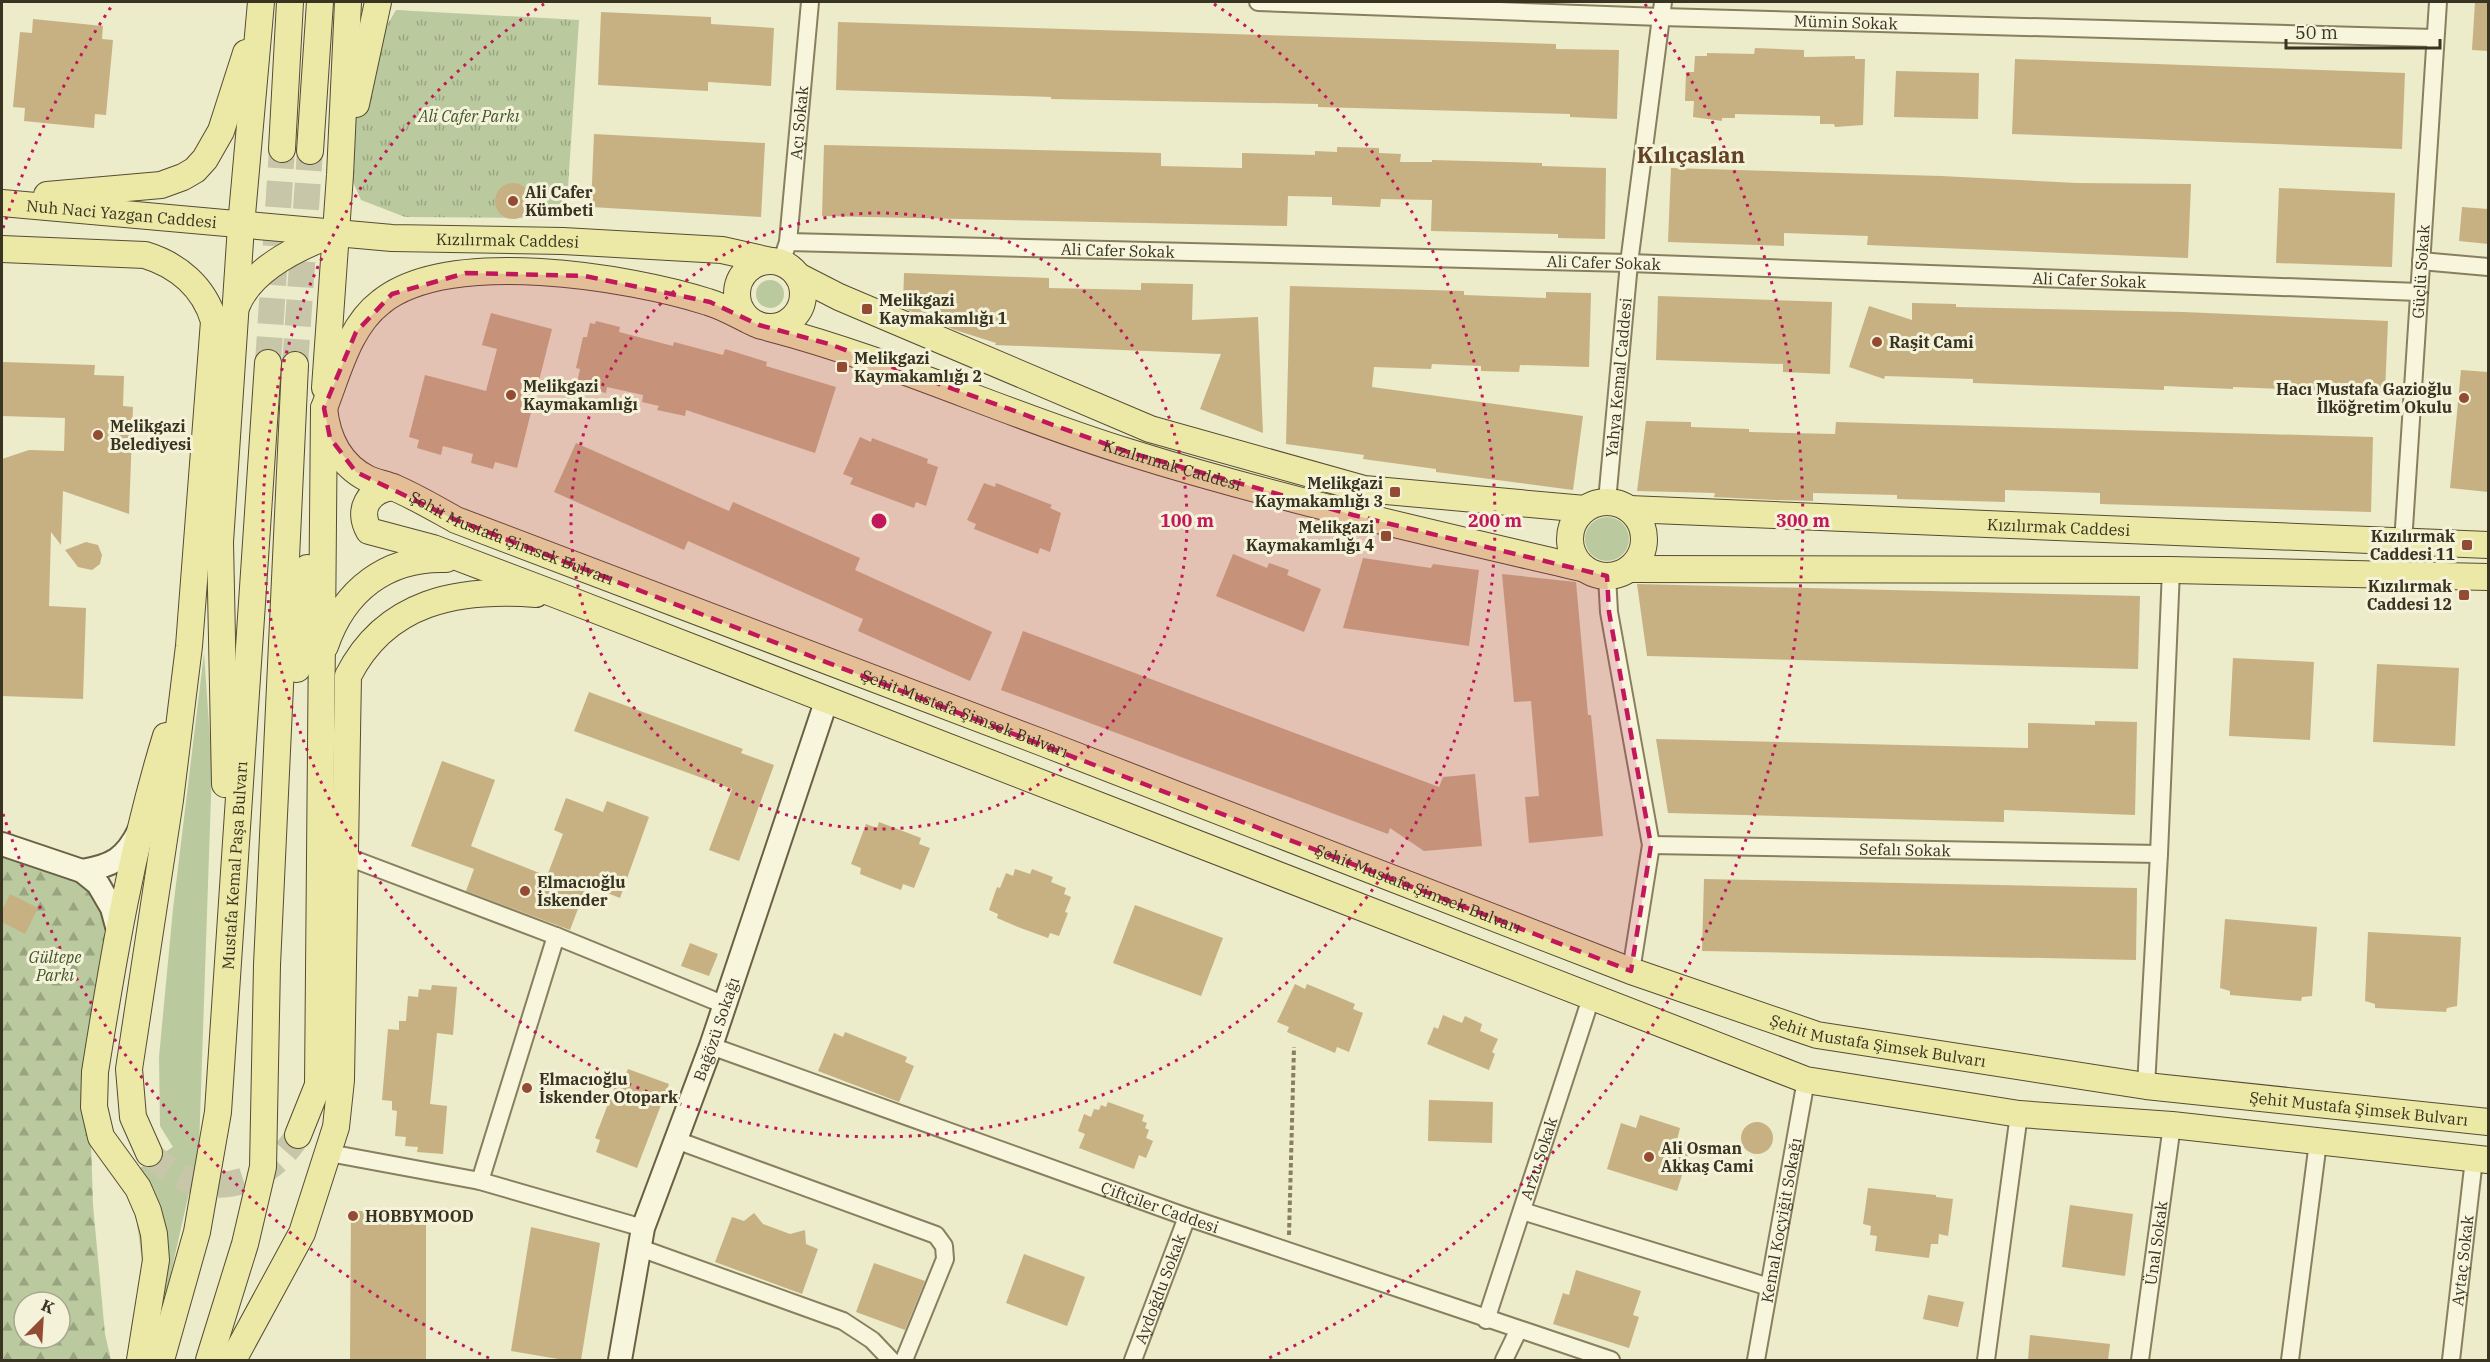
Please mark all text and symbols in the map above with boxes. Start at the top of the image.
street label: Mümin Sokak [1793,11,1899,33]
scale bar [2286,12,2440,50]
text: 50 m [2295,21,2338,44]
street label: Açı Sokak [786,84,812,160]
park label: Ali Cafer Parkı [417,106,520,126]
district label: Kılıçaslan [1637,140,1745,169]
place label: Ali Cafer Kümbeti [525,182,593,220]
marker: Ali Cafer Kümbeti [506,194,520,208]
street label: Nuh Naci Yazgan Caddesi [25,195,218,232]
street label: Güçlü Sokak [2408,223,2434,319]
street label: Kızılırmak Caddesi [436,229,580,252]
street label: Ali Cafer Sokak [1061,239,1176,262]
street label: Ali Cafer Sokak [1547,251,1662,274]
street label: Ali Cafer Sokak [2032,268,2147,292]
place label: Melikgazi Kaymakamlığı 1 [879,290,1007,328]
street label: Yahya Kemal Caddesi [1601,297,1636,458]
marker: Melikgazi Kaymakamlığı 1 [860,302,874,316]
place label: Raşit Cami [1889,332,1974,352]
marker: Raşit Cami [1870,335,1884,349]
place label: Melikgazi Kaymakamlığı 2 [854,348,982,386]
marker: Melikgazi Kaymakamlığı 2 [835,360,849,374]
place label: Melikgazi Kaymakamlığı [523,376,638,414]
place label: Hacı Mustafa Gazioğlu İlköğretim Okulu [2276,379,2452,417]
marker: Melikgazi Kaymakamlığı [504,388,518,402]
marker: Hacı Mustafa Gazioğlu İlköğretim Okulu [2457,391,2471,405]
place label: Melikgazi Belediyesi [110,416,191,454]
marker: Melikgazi Belediyesi [91,428,105,442]
street label: Kızılırmak Caddesi [1101,435,1244,495]
place label: Melikgazi Kaymakamlığı 3 [1255,473,1383,511]
marker: Melikgazi Kaymakamlığı 3 [1388,485,1402,499]
street label: Şehit Mustafa Şimsek Bulvarı [406,486,617,589]
text: 100 m [1160,509,1215,532]
text: 200 m [1468,509,1523,532]
text: 300 m [1776,509,1831,532]
centre of rings [869,511,889,531]
street label: Kızılırmak Caddesi [1987,514,2131,540]
place label: Melikgazi Kaymakamlığı 4 [1246,517,1374,555]
place label: Kızılırmak Caddesi 11 [2370,526,2455,564]
marker: Melikgazi Kaymakamlığı 4 [1379,529,1393,543]
marker: Kızılırmak Caddesi 11 [2460,538,2474,552]
place label: Kızılırmak Caddesi 12 [2367,576,2452,614]
marker: Kızılırmak Caddesi 12 [2457,588,2471,602]
street label: Şehit Mustafa Şimsek Bulvarı [858,665,1071,762]
street label: Mustafa Kemal Paşa Bulvarı [218,760,251,970]
street label: Şehit Mustafa Şimsek Bulvarı [1312,839,1524,938]
street label: Sefalı Sokak [1859,839,1952,860]
place label: Elmacıoğlu İskender [537,872,626,910]
marker: Elmacıoğlu İskender [518,884,532,898]
park label: Gültepe Parkı [29,947,81,985]
street label: Bağözü Sokağı [689,974,743,1084]
street label: Şehit Mustafa Şimsek Bulvarı [1767,1010,1987,1071]
place label: Elmacıoğlu İskender Otopark [539,1069,678,1107]
marker: Elmacıoğlu İskender Otopark [520,1081,534,1095]
street label: Şehit Mustafa Şimsek Bulvarı [2248,1087,2469,1130]
street label: Arzu Sokak [1516,1114,1562,1202]
street label: Kemal Koçyiğit Sokağı [1756,1136,1806,1304]
place label: Ali Osman Akkaş Cami [1661,1138,1754,1176]
marker: Ali Osman Akkaş Cami [1642,1150,1656,1164]
street label: Çiftçiler Caddesi [1098,1177,1222,1237]
street label: Ünal Sokak [2140,1199,2172,1287]
place label: HOBBYMOOD [365,1206,474,1226]
marker: HOBBYMOOD [346,1209,360,1223]
street label: Aytaç Sokak [2447,1213,2478,1307]
street label: Aydoğdu Sokak [1130,1231,1190,1347]
north arrow [12,1290,72,1350]
text: K [38,1295,58,1318]

